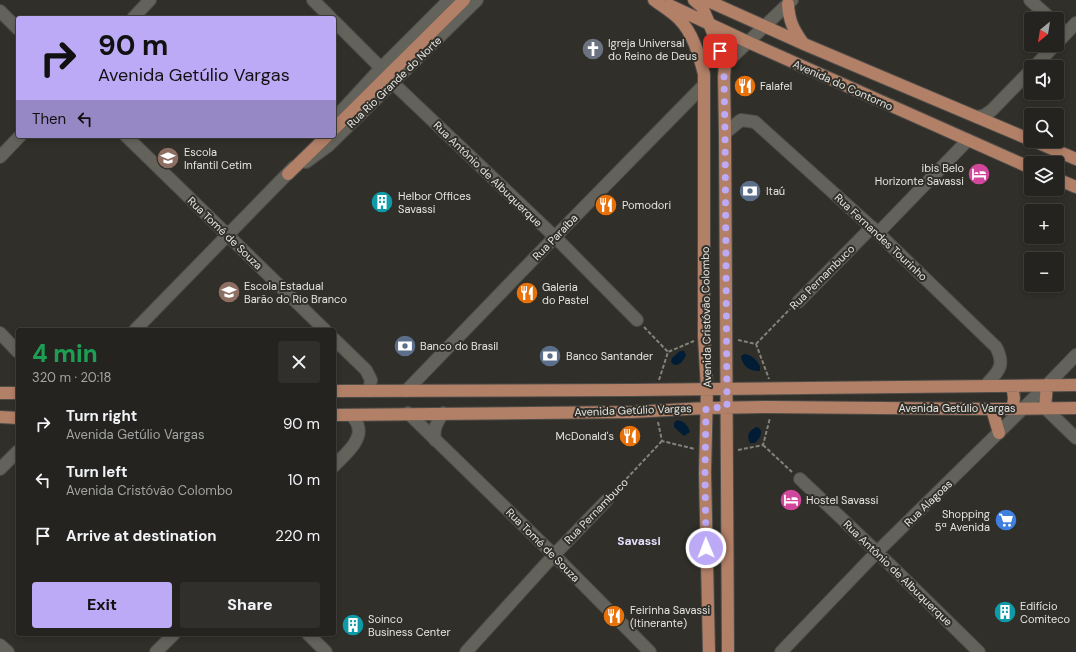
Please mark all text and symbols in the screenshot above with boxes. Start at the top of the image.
north arrow [1024,12,1064,52]
map controls [1024,12,1064,292]
text: 90 m [98,27,168,64]
icon: right [32,32,84,84]
street label: Rua Rio Grande do Norte [344,33,444,131]
pin [703,34,737,68]
church icon: Igreja Universal do Reino de Deus [580,36,606,62]
place label: Igreja Universal do Reino de Deus [608,36,697,63]
icon: arrive [709,40,731,62]
street label: Avenida do Contorno [791,57,895,113]
button: sound [1024,60,1064,100]
text: Avenida Getúlio Vargas [98,63,290,87]
restaurant icon: Falafel [732,73,758,99]
place label: Falafel [760,79,792,93]
icon: left [74,108,96,130]
button: search [1024,108,1064,148]
text: Then [32,109,66,129]
street label: Rua Antônio de Albuquerque [431,118,545,230]
school or university icon: Escola Infantil Cetim [155,145,181,171]
place label: Escola Infantil Cetim [184,145,252,172]
button: layers [1024,156,1064,196]
place label: ibis Belo Horizonte Savassi [875,161,964,188]
hotel icon: ibis Belo Horizonte Savassi [966,161,992,187]
bank icon: Itaú [737,178,763,204]
place label: Itaú [766,184,785,198]
building icon: Helbor Offices Savassi [369,189,395,215]
place label: Helbor Offices Savassi [398,189,471,216]
street label: Rua Fernandes Tourinho [832,190,930,284]
restaurant icon: Pomodori [593,192,619,218]
street label: Rua Tomé de Souza [185,194,265,272]
place label: Pomodori [622,198,671,212]
button: + [1024,204,1064,244]
street label: Rua Paraíba [529,211,581,263]
street label: Rua Pernambuco [787,242,857,312]
street label: Avenida Cristóvão Colombo [698,246,714,388]
button: − [1024,252,1064,292]
school or university icon: Escola Estadual Barão do Rio Branco [216,279,242,305]
place label: Escola Estadual Barão do Rio Branco [244,279,347,306]
restaurant icon: Galeria do Pastel [514,280,540,306]
place label: Galeria do Pastel [542,280,589,307]
bank icon: Banco do Brasil [392,333,418,359]
text: 4 min [32,338,98,369]
place label: Banco do Brasil [420,339,498,353]
button: close [278,341,320,383]
bank icon: Banco Santander [537,343,563,369]
place label: Banco Santander [566,349,653,363]
text: 320 m · 20:18 [32,369,111,386]
street label: Avenida Getúlio Vargas [574,401,692,419]
street label: Avenida Getúlio Vargas [898,401,1016,415]
text: Turn right [66,406,137,426]
icon: right [32,413,54,435]
text: 90 m [283,414,320,434]
restaurant icon: McDonald's [617,423,643,449]
text: Avenida Getúlio Vargas [66,426,204,443]
place label: McDonald's [555,429,614,443]
text: Turn left [66,462,127,482]
icon: left [32,469,54,491]
text: 10 m [288,470,320,490]
street label: Rua Pernambuco [561,475,631,547]
street label: Rua Alagoas [901,477,955,529]
text: Avenida Cristóvão Colombo [66,482,233,499]
hotel icon: Hostel Savassi [778,487,804,513]
place label: Hostel Savassi [806,493,878,507]
street label: Rua Tomé de Souza [503,505,583,585]
place label: Shopping 5ª Avenida [935,507,990,534]
supermarket icon: Shopping 5ª Avenida [993,507,1019,533]
street label: Rua Antônio de Albuquerque [841,517,955,629]
icon: arrive [32,525,54,547]
text: Arrive at destination [66,526,217,546]
text: 220 m [275,526,320,546]
position arrow [685,527,727,569]
district label: Savassi [617,533,661,549]
button: Exit [32,582,172,628]
button: Share [180,582,320,628]
building icon: Edifício Comiteco [992,599,1018,625]
place label: Edifício Comiteco [1020,599,1070,626]
restaurant icon: Feirinha Savassi (Itinerante) [601,603,627,629]
place label: Feirinha Savassi (Itinerante) [630,603,710,630]
building icon: Soinco Business Center [340,612,366,638]
place label: Soinco Business Center [368,612,451,639]

